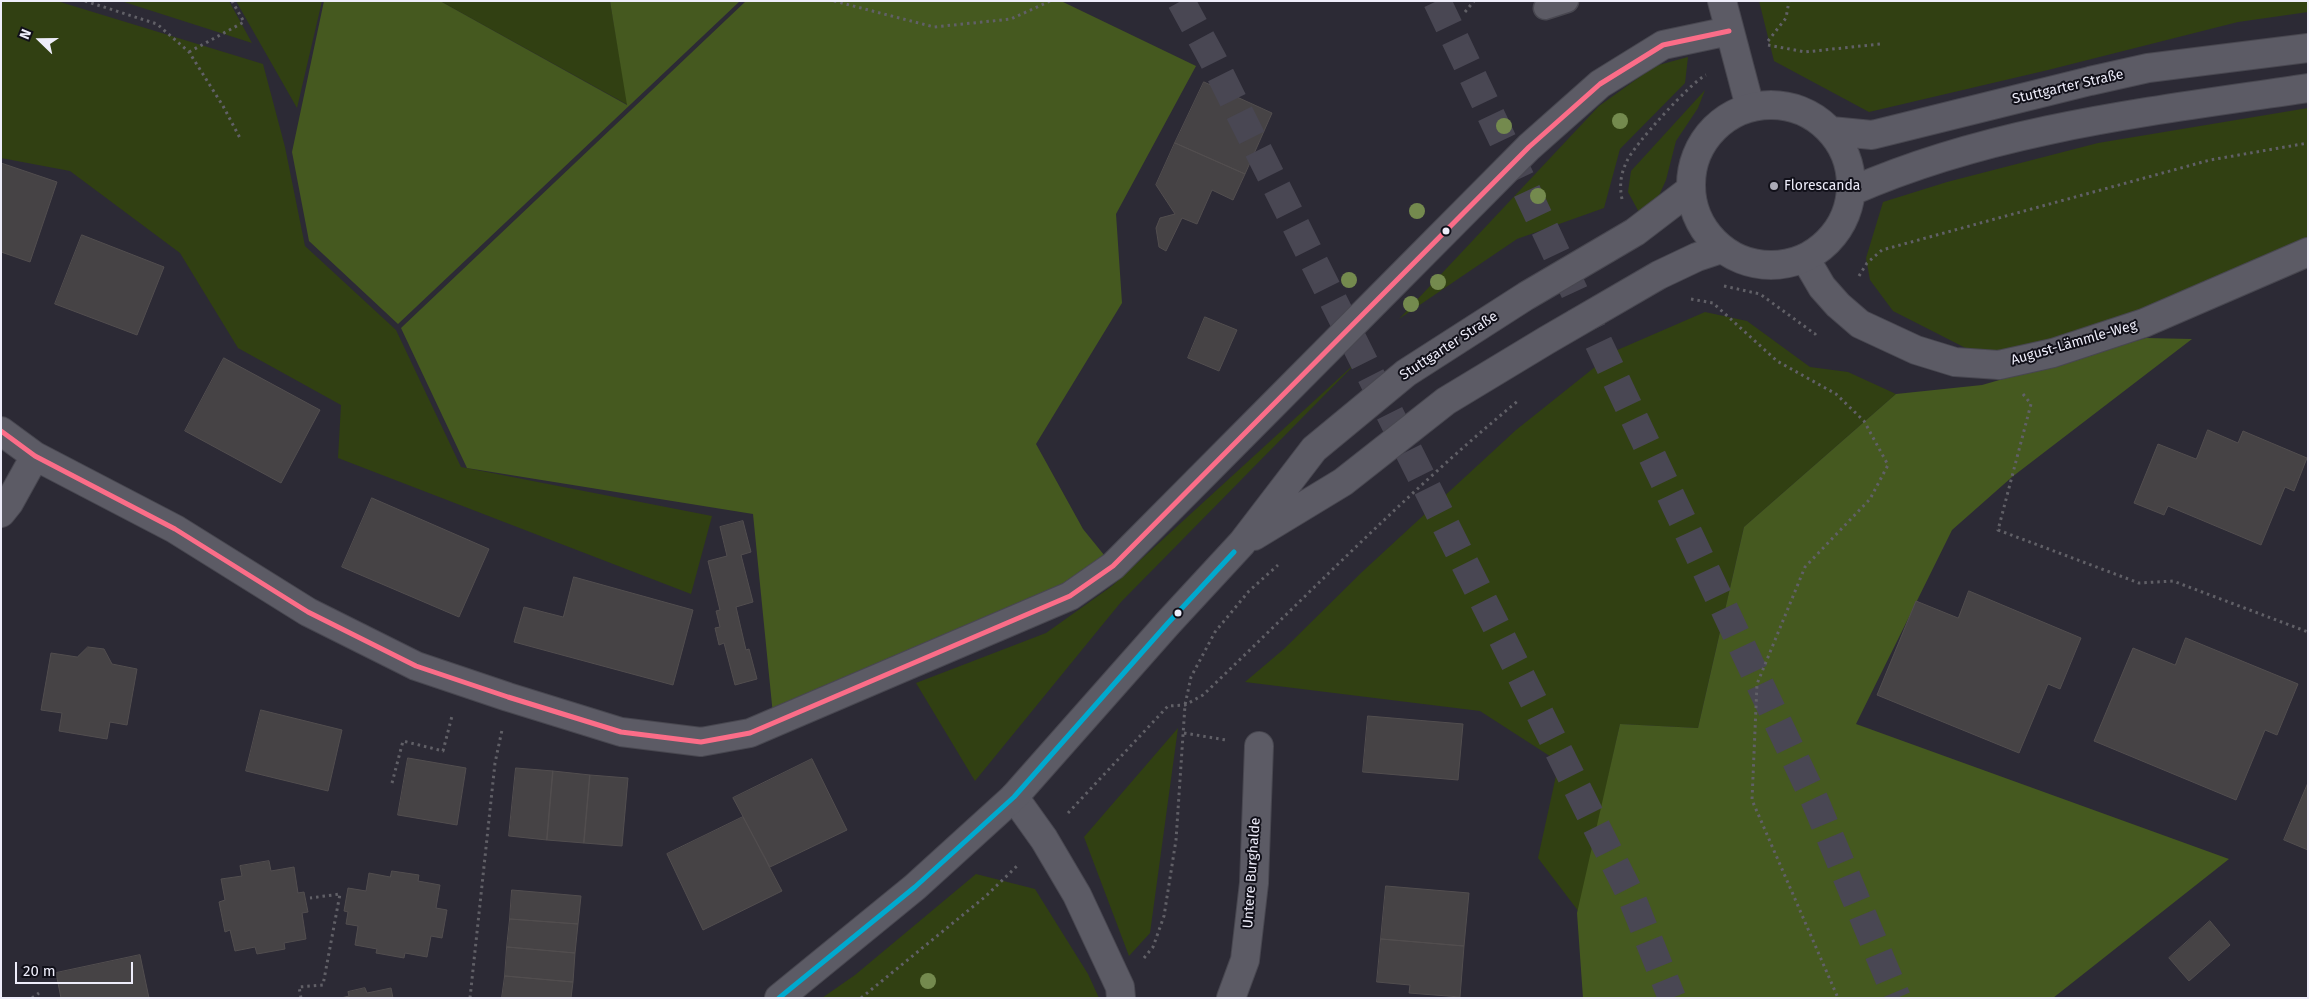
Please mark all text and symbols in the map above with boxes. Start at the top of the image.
north arrow [15,15,65,65]
text: N [16,27,35,42]
street label: Stuttgarter Straße [2011,66,2125,108]
place label: Florescanda [1784,178,1860,194]
marker: Florescanda [1768,180,1780,192]
unlabelled marker [1441,226,1451,236]
street label: Stuttgarter Straße [1397,308,1501,384]
street label: August-Lämmle-Weg [2009,317,2139,369]
unlabelled marker [1173,608,1183,618]
street label: Untere Burghalde [1240,817,1264,929]
scale bar [18,952,135,984]
text: 20 m [23,962,56,980]

